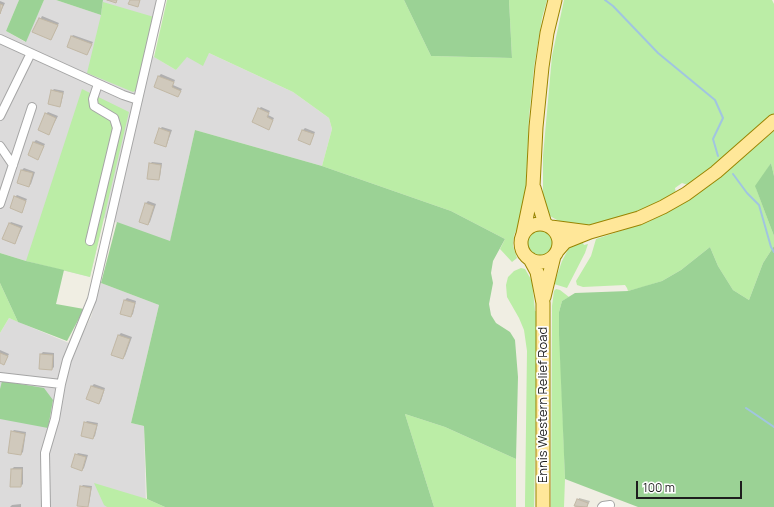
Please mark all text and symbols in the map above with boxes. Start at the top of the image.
street label: Ennis Western Relief Road [535,327,551,483]
scale bar [638,473,744,499]
text: 100 m [643,479,675,496]

